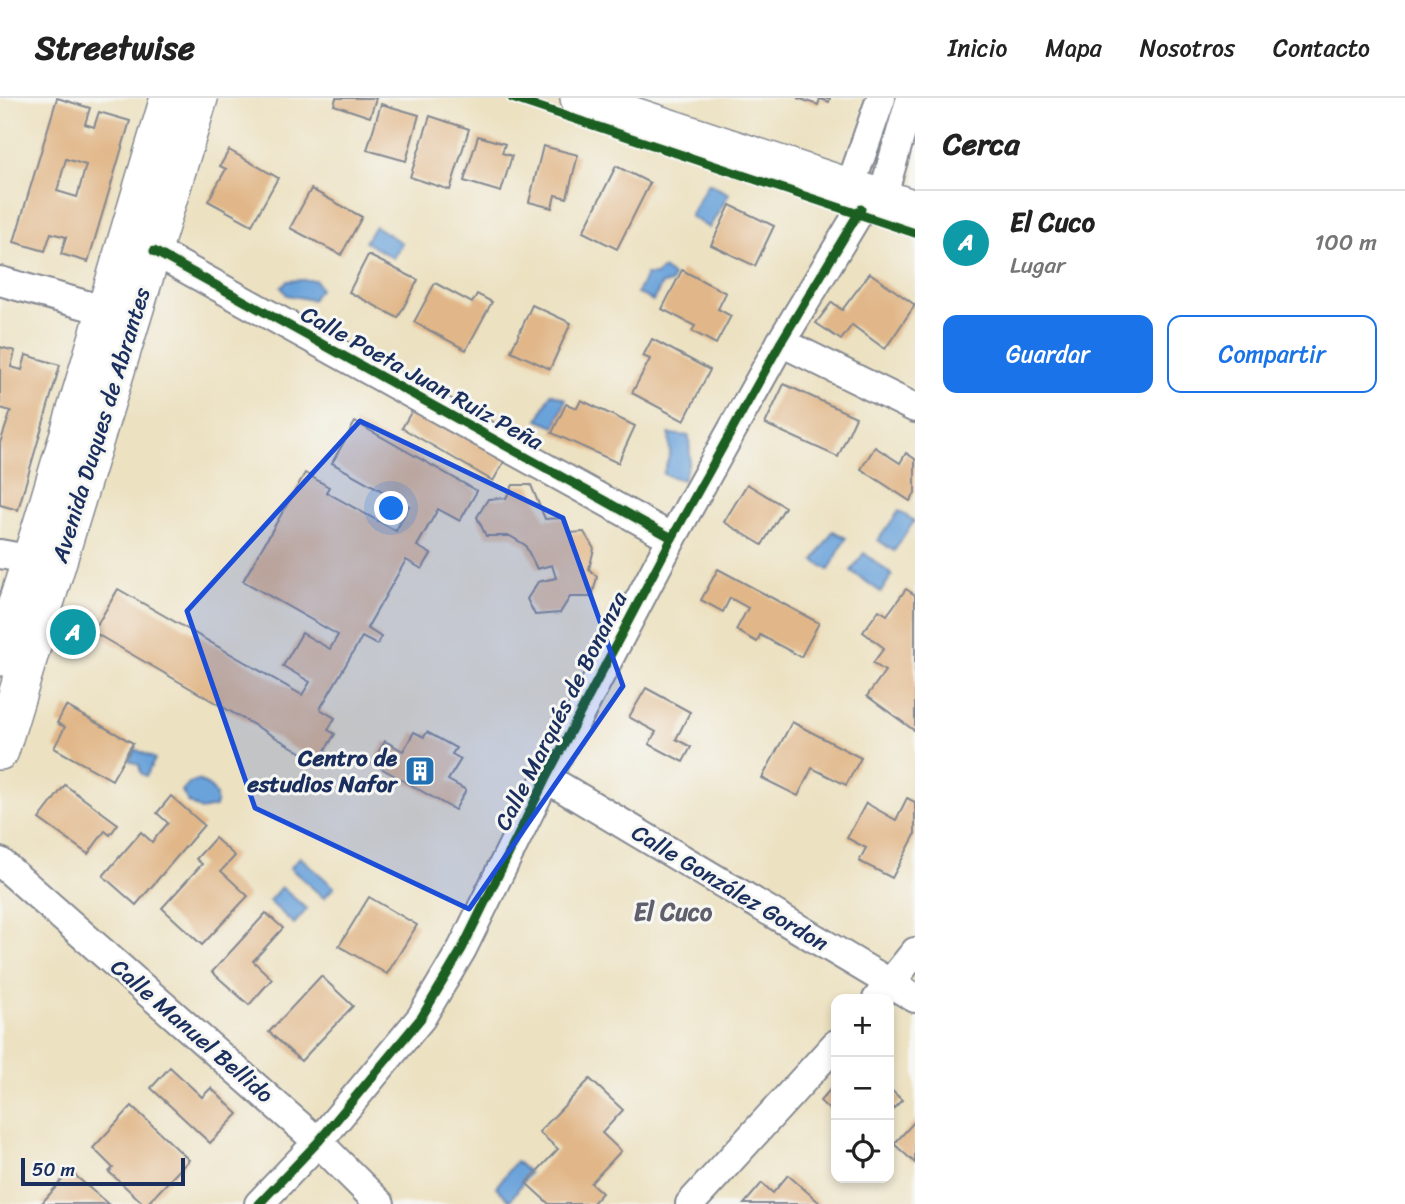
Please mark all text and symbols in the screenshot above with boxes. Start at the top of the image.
text: Streetwise [35,19,195,77]
text: Inicio [948,27,1007,69]
text: Mapa [1045,27,1102,69]
text: Nosotros [1140,27,1235,69]
text: Contacto [1273,27,1370,69]
text: Cerca [943,117,1019,171]
text: El Cuco [1010,199,1095,245]
text: A [958,222,974,263]
text: 100 m [1314,222,1377,263]
text: Lugar [1010,245,1066,286]
street label: Avenida Duques de Abrantes [39,282,163,569]
street label: Calle Poeta Juan Ruiz Peña [293,294,551,462]
button: Guardar [943,315,1153,393]
button: Compartir [1167,315,1377,393]
your location [374,491,408,525]
street label: Calle Marqués de Bonanza [483,584,639,838]
pin: A [50,606,96,658]
place label: Centro de estudios Nafor [246,738,399,805]
building icon: Centro de estudios Nafor [403,754,437,788]
street label: Calle González Gordon [623,813,837,964]
district label: El Cuco [634,891,713,933]
street label: Calle Manuel Bellido [101,948,283,1114]
map controls [831,994,894,1183]
button: + [831,994,894,1057]
button: − [831,1057,894,1120]
button: locate [831,1120,894,1183]
text: 50 m [32,1153,75,1186]
scale bar [21,1155,186,1187]

